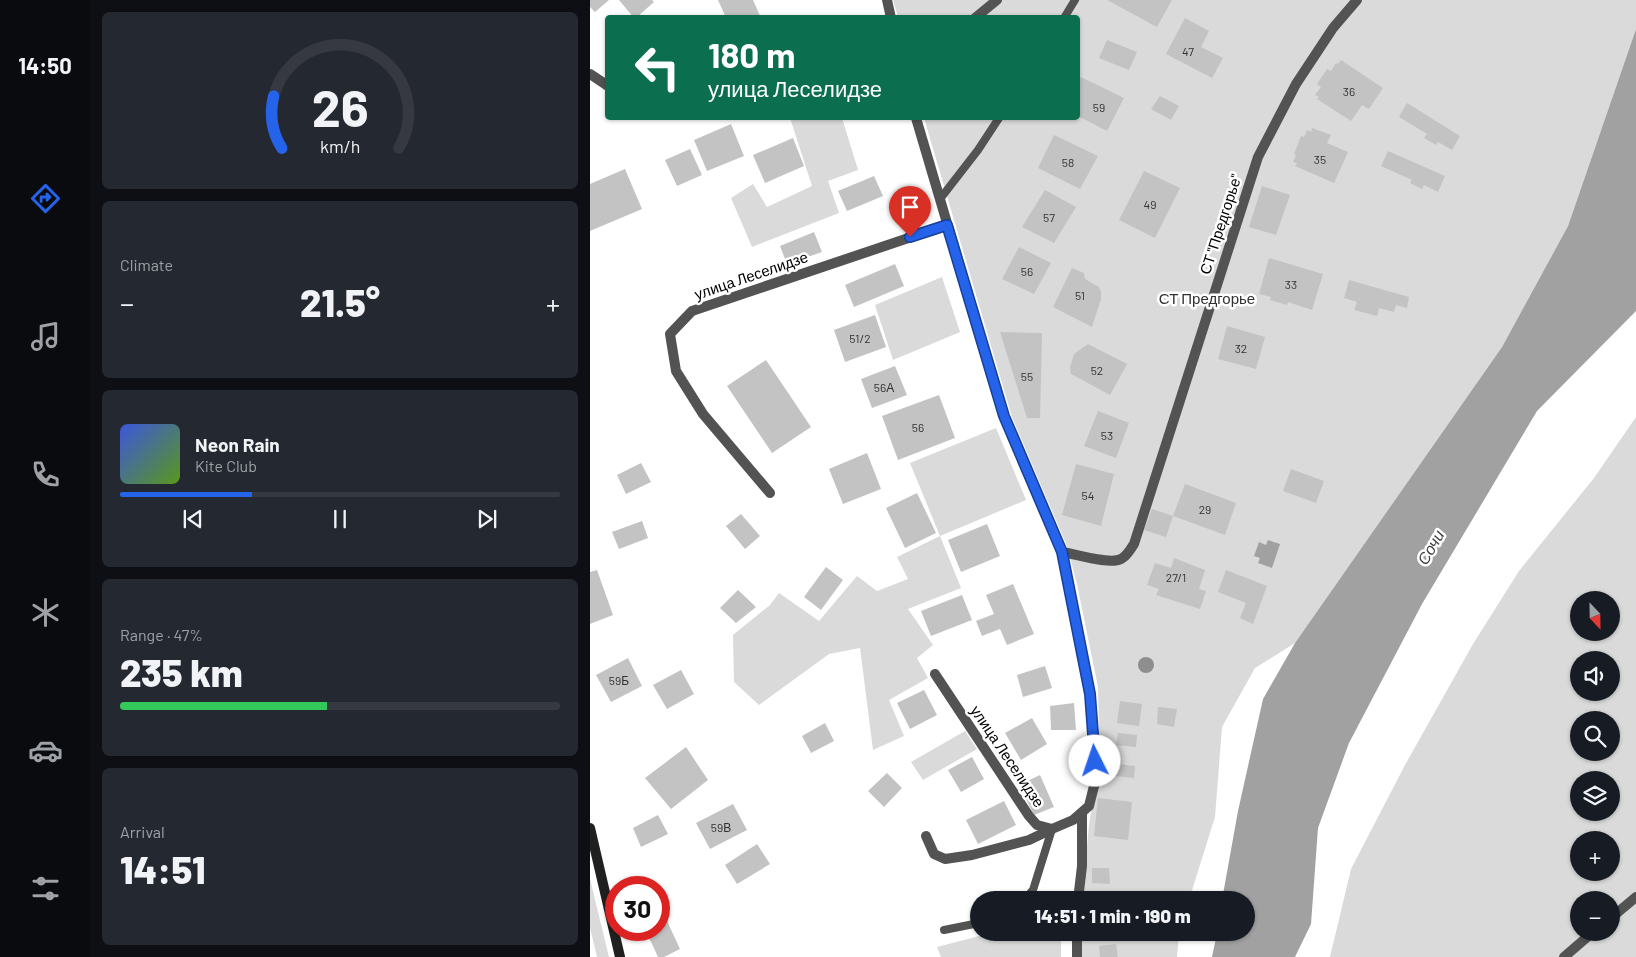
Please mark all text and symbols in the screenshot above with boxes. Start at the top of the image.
text: 180 m [708,33,796,75]
icon: left [625,35,690,100]
house number: 47 [1182,44,1194,58]
text: 14:50 [18,52,72,78]
text: 26 [311,75,369,137]
text: улица Леселидзе [708,75,882,101]
house number: 36 [1343,84,1355,98]
house number: 59 [1093,100,1105,114]
text: km/h [320,135,360,157]
house number: 35 [1314,152,1326,166]
house number: 58 [1062,155,1074,169]
street label: СТ "Предгорье" [1195,172,1245,276]
icon: directions [28,181,63,216]
pin [889,186,931,237]
icon: arrive [896,193,924,221]
house number: 49 [1144,197,1156,211]
house number: 57 [1043,210,1055,224]
street label: улица Леселидзе [692,247,810,303]
text: Climate [120,255,173,274]
house number: 56 [1021,264,1033,278]
house number: 33 [1285,277,1297,291]
text: 21.5° [300,279,380,325]
text: − [120,286,134,320]
text: + [546,286,560,320]
house number: 51 [1075,288,1085,302]
park label: СТ Предгорье [1159,289,1255,307]
icon: music [28,319,63,354]
house number: 51/2 [849,331,871,345]
house number: 32 [1235,341,1247,355]
house number: 52 [1091,363,1103,377]
house number: 55 [1021,369,1033,383]
house number: 56А [874,380,894,394]
house number: 56 [912,420,924,434]
house number: 53 [1101,428,1113,442]
text: Neon Rain [195,433,280,456]
text: Kite Club [195,456,257,475]
icon: phone [28,457,63,492]
house number: 54 [1082,488,1094,502]
house number: 29 [1199,502,1211,516]
icon: previous [179,505,207,533]
icon: pause [326,505,354,533]
icon: next [473,505,501,533]
water label: Сочи [1413,526,1448,568]
house number: 27/1 [1166,570,1186,584]
north arrow [1570,591,1620,641]
map controls [1570,591,1620,941]
icon: climate [28,595,63,630]
text: Range · 47% [120,625,203,644]
text: 235 km [120,649,243,695]
button: sound [1570,651,1620,701]
house number: 59Б [609,673,629,687]
street label: улица Леселидзе [967,702,1049,810]
button: search [1570,711,1620,761]
icon: car [28,733,63,768]
position arrow [1068,734,1120,786]
button: layers [1570,771,1620,821]
house number: 59В [711,820,731,834]
text: Arrival [120,822,165,841]
button: + [1570,831,1620,881]
text: 14:51 [120,846,205,892]
icon: filters [28,871,63,906]
speed limit sign: 30 [605,876,670,941]
button: − [1570,891,1620,941]
text: 14:51 · 1 min · 190 m [1034,904,1191,927]

